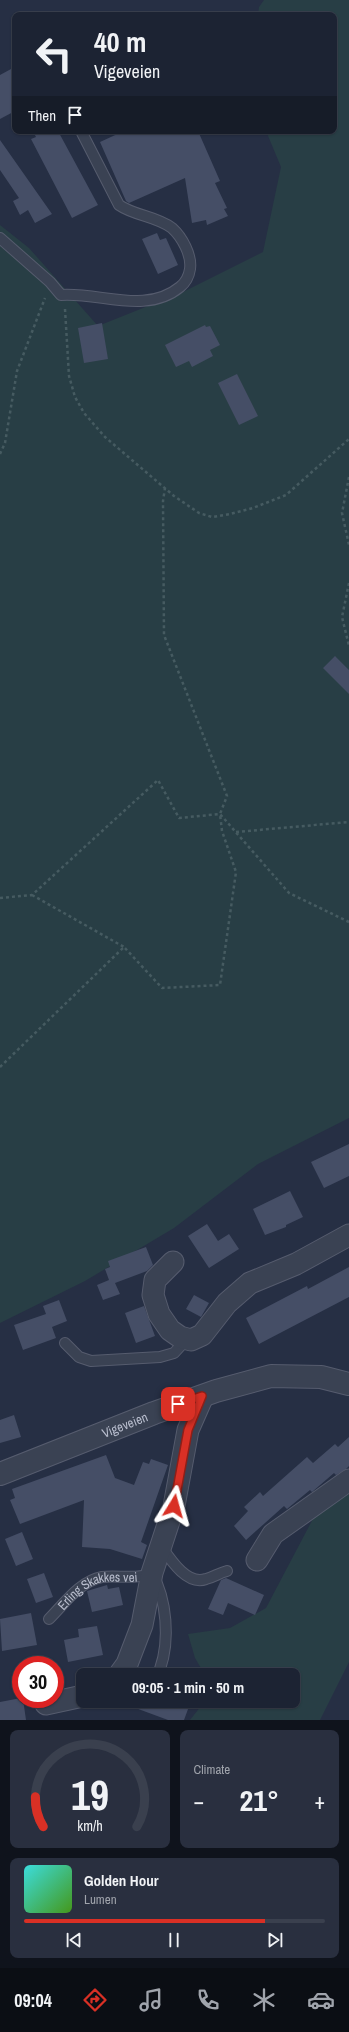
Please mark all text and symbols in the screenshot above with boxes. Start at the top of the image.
text: 40 m [94,23,146,61]
icon: left [28,28,80,80]
text: Vigeveien [94,59,160,84]
icon: arrive [64,104,86,126]
text: Then [28,105,56,126]
pin [161,1387,195,1421]
icon: arrive [167,1393,189,1415]
street label: Vigeveien [99,1408,150,1442]
position arrow [153,1485,195,1527]
street label: Erling Skakkes vei [54,1568,138,1614]
speed limit sign: 30 [12,1656,64,1708]
text: 09:05 · 1 min · 50 m [132,1677,244,1698]
text: Climate [194,1761,230,1778]
text: 19 [71,1767,109,1823]
text: 21° [240,1780,279,1820]
text: − [194,1786,204,1816]
text: + [314,1786,325,1816]
text: km/h [77,1816,102,1835]
text: Golden Hour [84,1870,159,1891]
text: Lumen [84,1891,117,1908]
icon: previous [63,1929,85,1951]
icon: pause [163,1929,185,1951]
icon: next [264,1929,286,1951]
icon: directions [81,1986,109,2014]
icon: music [137,1986,165,2014]
icon: phone [194,1986,222,2014]
icon: climate [250,1986,278,2014]
icon: car [307,1986,335,2014]
text: 09:04 [14,1988,52,2013]

